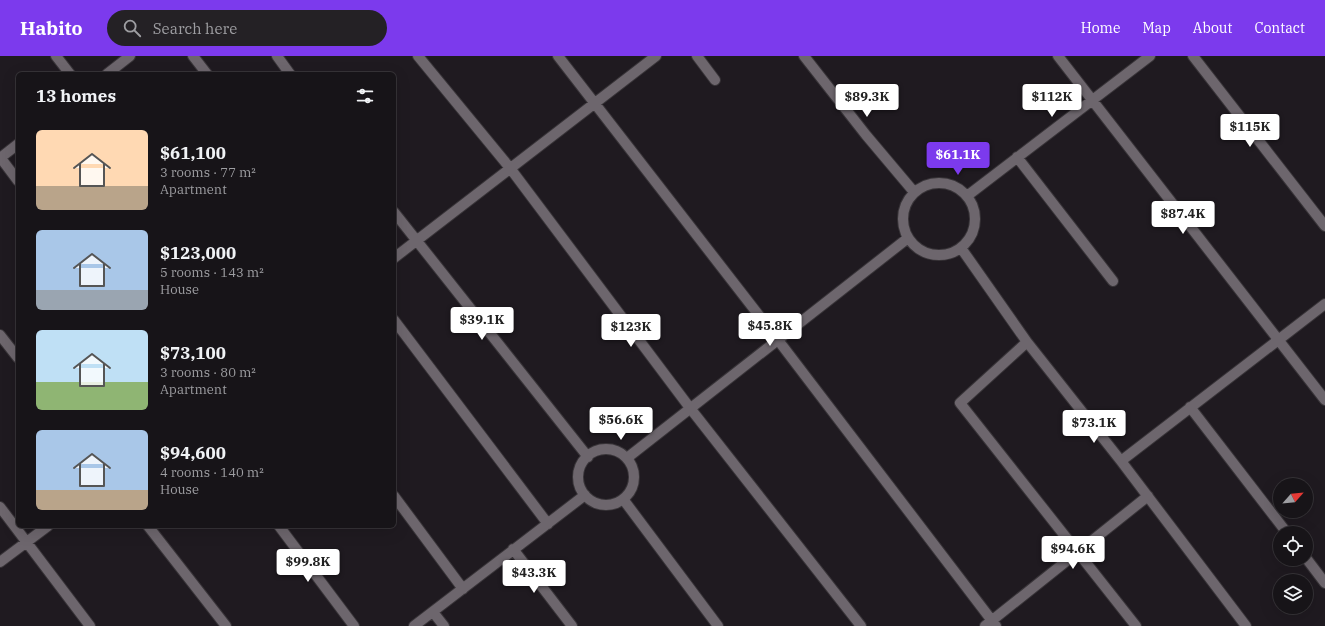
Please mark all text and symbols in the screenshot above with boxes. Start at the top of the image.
search box [107,10,387,46]
text: Habito [20,16,83,40]
icon: search [121,17,143,39]
text: Search here [153,19,237,38]
text: Home [1081,19,1120,37]
text: Map [1142,19,1171,37]
text: About [1193,19,1232,37]
text: Contact [1254,19,1305,37]
pin: $89.3K [834,84,900,118]
pin: $112K [1024,84,1080,118]
text: 13 homes [36,85,116,107]
icon: filters [354,85,376,107]
text: $89.3K [845,88,889,105]
text: $112K [1031,88,1073,105]
pin: $115K [1222,114,1278,148]
text: $115K [1229,118,1271,135]
text: $61,100 [160,142,226,164]
pin: $61.1K [925,142,991,176]
icon: home [68,146,116,194]
text: $61.1K [936,146,980,163]
text: 3 rooms · 77 m² [160,164,256,181]
text: Apartment [160,181,227,198]
pin: $87.4K [1150,201,1216,235]
text: $87.4K [1161,205,1205,222]
text: $123,000 [160,242,236,264]
icon: home [68,246,116,294]
text: 5 rooms · 143 m² [160,264,264,281]
text: House [160,281,199,298]
pin: $39.1K [449,307,515,341]
text: $39.1K [460,311,504,328]
pin: $45.8K [737,313,803,347]
pin: $123K [603,314,659,348]
text: $45.8K [748,317,792,334]
text: $123K [610,318,652,335]
text: $73,100 [160,342,226,364]
icon: home [68,346,116,394]
text: 3 rooms · 80 m² [160,364,256,381]
text: Apartment [160,381,227,398]
pin: $56.6K [588,407,654,441]
pin: $73.1K [1061,410,1127,444]
text: $56.6K [599,411,643,428]
text: $73.1K [1072,414,1116,431]
text: $94,600 [160,442,226,464]
icon: home [68,446,116,494]
text: 4 rooms · 140 m² [160,464,264,481]
north arrow [1273,478,1313,518]
map controls [1273,478,1313,614]
text: House [160,481,199,498]
button: locate [1273,526,1313,566]
pin: $94.6K [1040,536,1106,570]
text: $94.6K [1051,540,1095,557]
pin: $99.8K [275,549,341,583]
text: $99.8K [286,553,330,570]
pin: $43.3K [501,560,567,594]
text: $43.3K [512,564,556,581]
button: layers [1273,574,1313,614]

